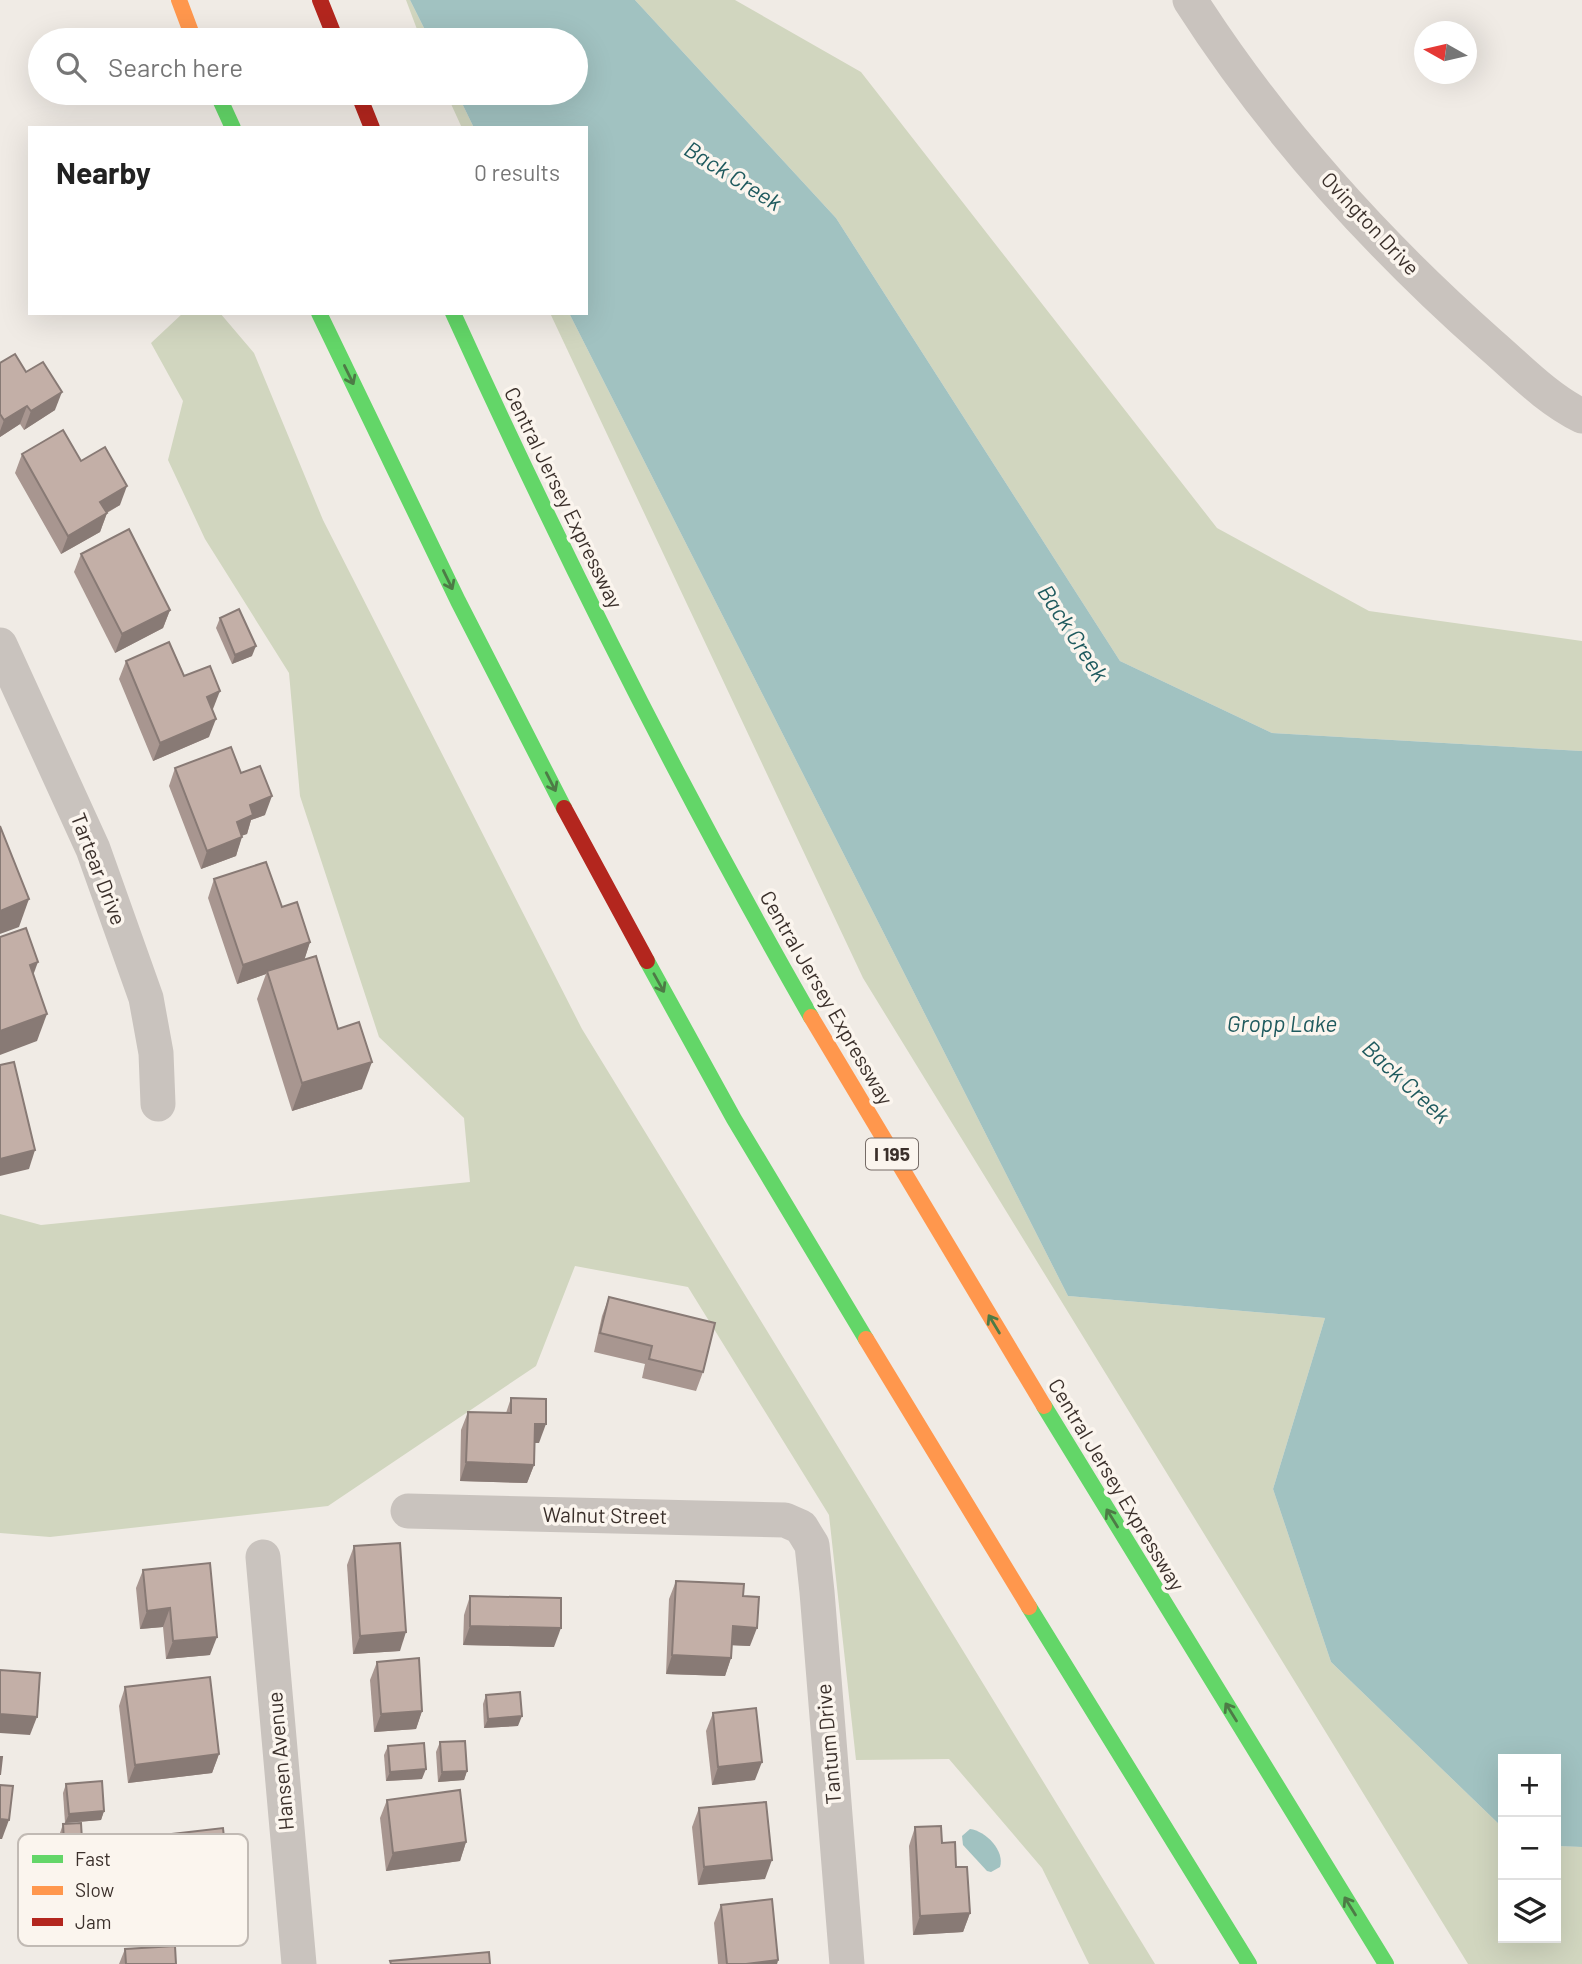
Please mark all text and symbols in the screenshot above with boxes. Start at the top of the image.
north arrow [1414,21,1477,84]
search box [28,28,588,105]
icon: search [52,48,90,86]
text: Search here [108,51,243,82]
water label: Back Creek [680,134,787,216]
text: Nearby [56,154,151,190]
text: 0 results [474,158,560,186]
street label: Ovington Drive [1317,166,1425,280]
one-way arrow [343,364,357,385]
street label: Central Jersey Expressway [500,383,629,612]
one-way arrow [442,568,455,590]
water label: Back Creek [1032,579,1115,686]
one-way arrow [545,771,559,792]
street label: Tartear Drive [67,809,132,928]
street label: Central Jersey Expressway [756,886,899,1109]
one-way arrow [652,972,666,992]
water label: Gropp Lake [1227,1009,1337,1037]
water label: Back Creek [1357,1034,1456,1129]
road number: I 195 [866,1138,918,1170]
one-way arrow [986,1314,1000,1334]
street label: Central Jersey Expressway [1044,1374,1191,1595]
street label: Walnut Street [542,1501,668,1528]
one-way arrow [1104,1509,1118,1529]
street label: Tantum Drive [810,1683,845,1805]
street label: Hansen Avenue [261,1691,298,1832]
one-way arrow [1223,1703,1237,1723]
map controls [1498,1754,1561,1943]
button: + [1498,1754,1561,1817]
button: − [1498,1817,1561,1880]
legend [18,1834,248,1946]
text: Fast [75,1847,111,1870]
text: Slow [75,1878,114,1901]
button: layers [1498,1880,1561,1943]
one-way arrow [1343,1896,1357,1916]
text: Jam [75,1910,111,1933]

